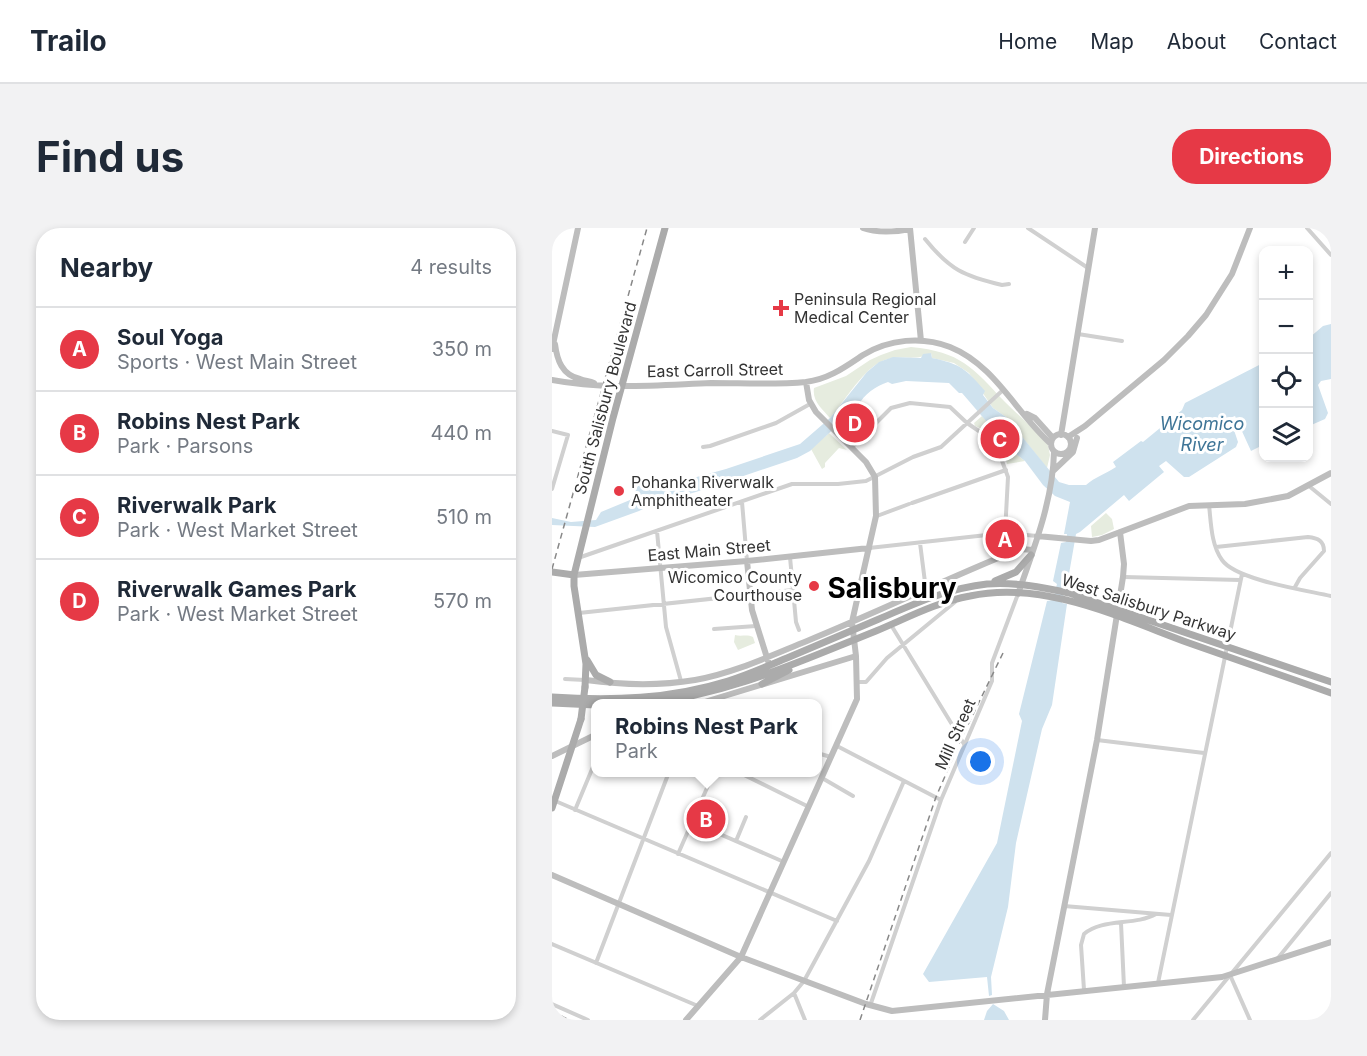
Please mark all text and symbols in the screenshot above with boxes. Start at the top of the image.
text: Trailo [30,24,107,58]
text: Home [998,29,1057,54]
text: Map [1090,29,1134,54]
text: About [1167,29,1226,54]
text: Contact [1259,29,1337,54]
button: Directions [1172,129,1331,184]
text: Find us [36,131,184,182]
map controls [1259,246,1313,462]
button: + [1259,246,1313,300]
text: Nearby [60,252,153,283]
text: 4 results [410,255,492,279]
place label: Peninsula Regional Medical Center [794,289,937,327]
street label: South Salisbury Boulevard [570,299,640,497]
marker: Peninsula Regional Medical Center [772,299,790,317]
button: − [1259,300,1313,354]
text: Soul Yoga [117,324,224,350]
text: A [72,337,87,361]
text: 350 m [432,337,492,361]
text: Sports · West Main Street [117,350,357,374]
button: locate [1259,354,1313,408]
street label: East Carroll Street [647,359,783,381]
pin: D [836,400,874,446]
text: Robins Nest Park [117,408,300,434]
button: layers [1259,408,1313,462]
water label: Wicomico River [1160,413,1244,455]
pin: C [980,416,1020,462]
text: B [73,421,86,445]
text: 440 m [430,421,492,445]
text: Park · Parsons [117,434,253,458]
place label: Pohanka Riverwalk Amphitheater [631,472,774,510]
marker: Pohanka Riverwalk Amphitheater [612,484,626,498]
text: Riverwalk Park [117,492,277,518]
text: C [72,505,87,529]
text: 510 m [436,505,492,529]
pin: A [986,516,1024,562]
text: Park · West Market Street [117,518,358,542]
street label: East Main Street [647,535,771,565]
place label: Wicomico County Courthouse [668,567,802,605]
street label: West Salisbury Parkway [1059,569,1239,645]
district label: Salisbury [827,571,957,605]
text: Riverwalk Games Park [117,576,357,602]
marker: Wicomico County Courthouse [807,579,821,593]
text: D [72,589,87,613]
text: 570 m [433,589,492,613]
text: Park · West Market Street [117,602,358,626]
street label: Mill Street [930,695,980,773]
popup [591,699,822,777]
text: Robins Nest Park [615,713,798,739]
text: Park [615,739,658,763]
your location [966,747,995,776]
pin: B [686,796,726,842]

